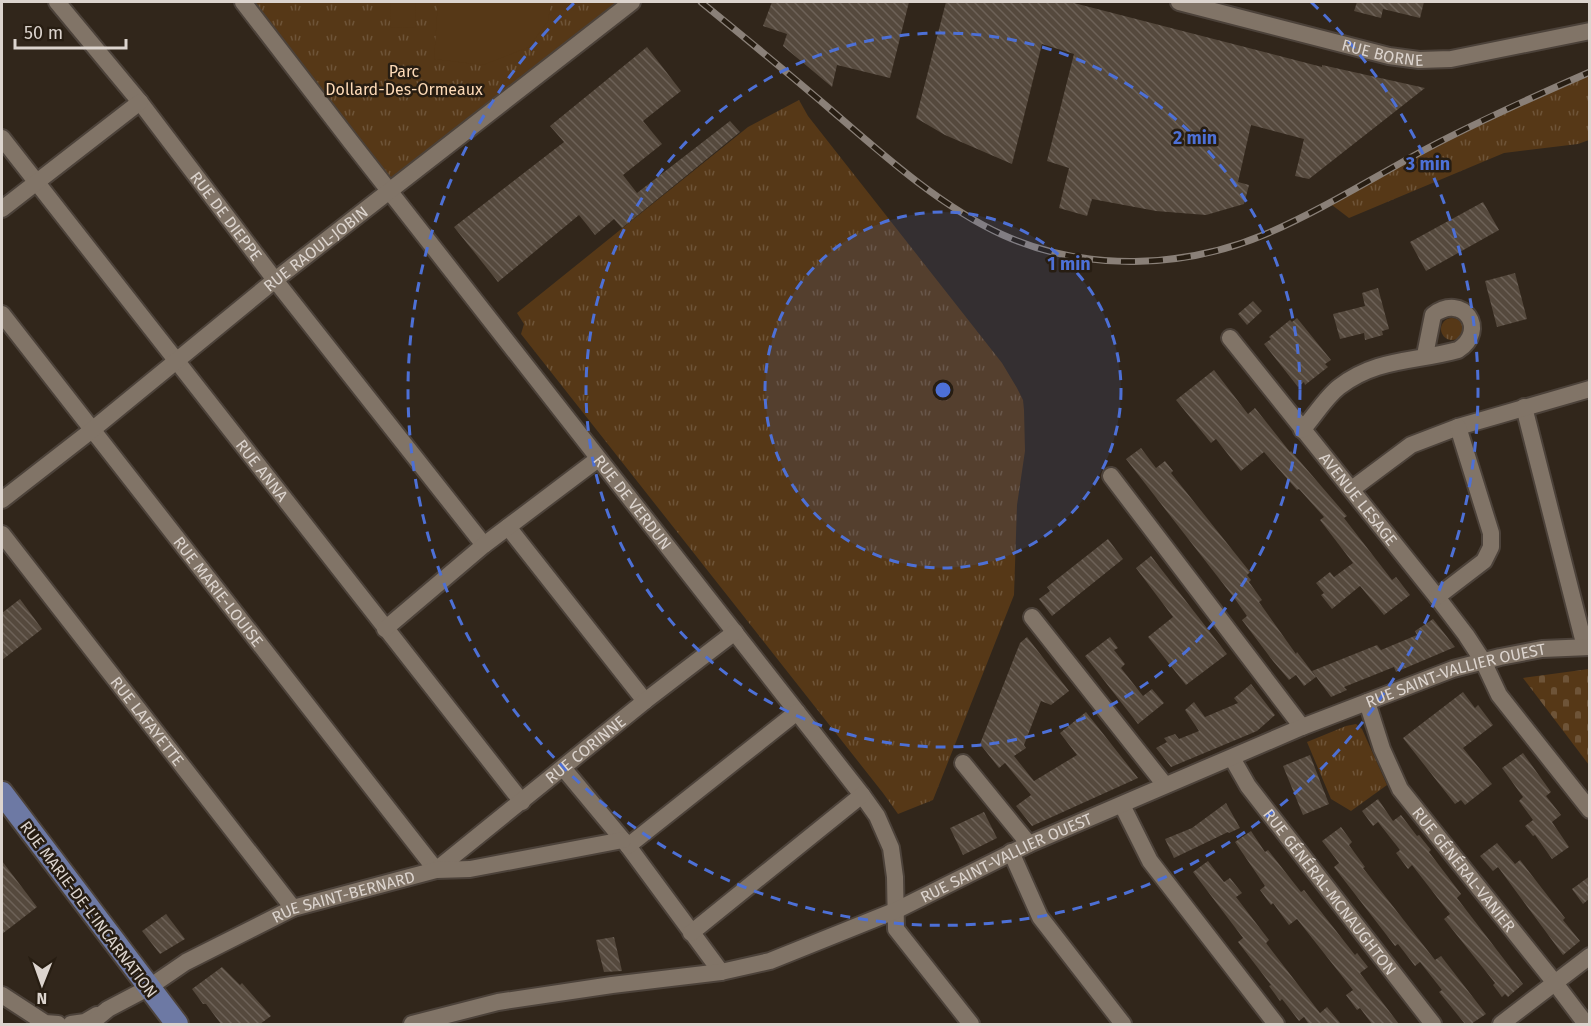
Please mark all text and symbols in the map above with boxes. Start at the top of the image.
scale bar [15,12,126,50]
text: 50 m [24,22,63,44]
street label: RUE BORNE [1340,35,1424,70]
park label: Parc Dollard-Des-Ormeaux [325,62,483,99]
text: 2 min [1173,127,1217,149]
text: 3 min [1405,153,1450,175]
street label: RUE DE DIEPPE [186,168,266,265]
street label: RUE RAOUL-JOBIN [260,202,372,296]
text: 1 min [1047,253,1091,275]
centre of rings [933,380,953,400]
street label: RUE ANNA [232,436,292,506]
street label: AVENUE LESAGE [1315,449,1401,549]
street label: RUE DE VERDUN [589,451,675,554]
street label: RUE MARIE-LOUISE [169,533,267,651]
street label: RUE SAINT-VALLIER OUEST [1363,639,1548,712]
street label: RUE LAFAYETTE [106,673,188,770]
street label: RUE CORINNE [542,712,630,788]
street label: RUE GÉNÉRAL-VANIER [1408,803,1520,936]
street label: RUE GÉNÉRAL-MCNAUGHTON [1259,805,1400,979]
street label: RUE SAINT-VALLIER OUEST [917,809,1096,907]
street label: RUE MARIE-DE-L'INCARNATION [16,817,162,1001]
street label: RUE SAINT-BERNARD [269,867,417,927]
north arrow [12,954,72,1014]

